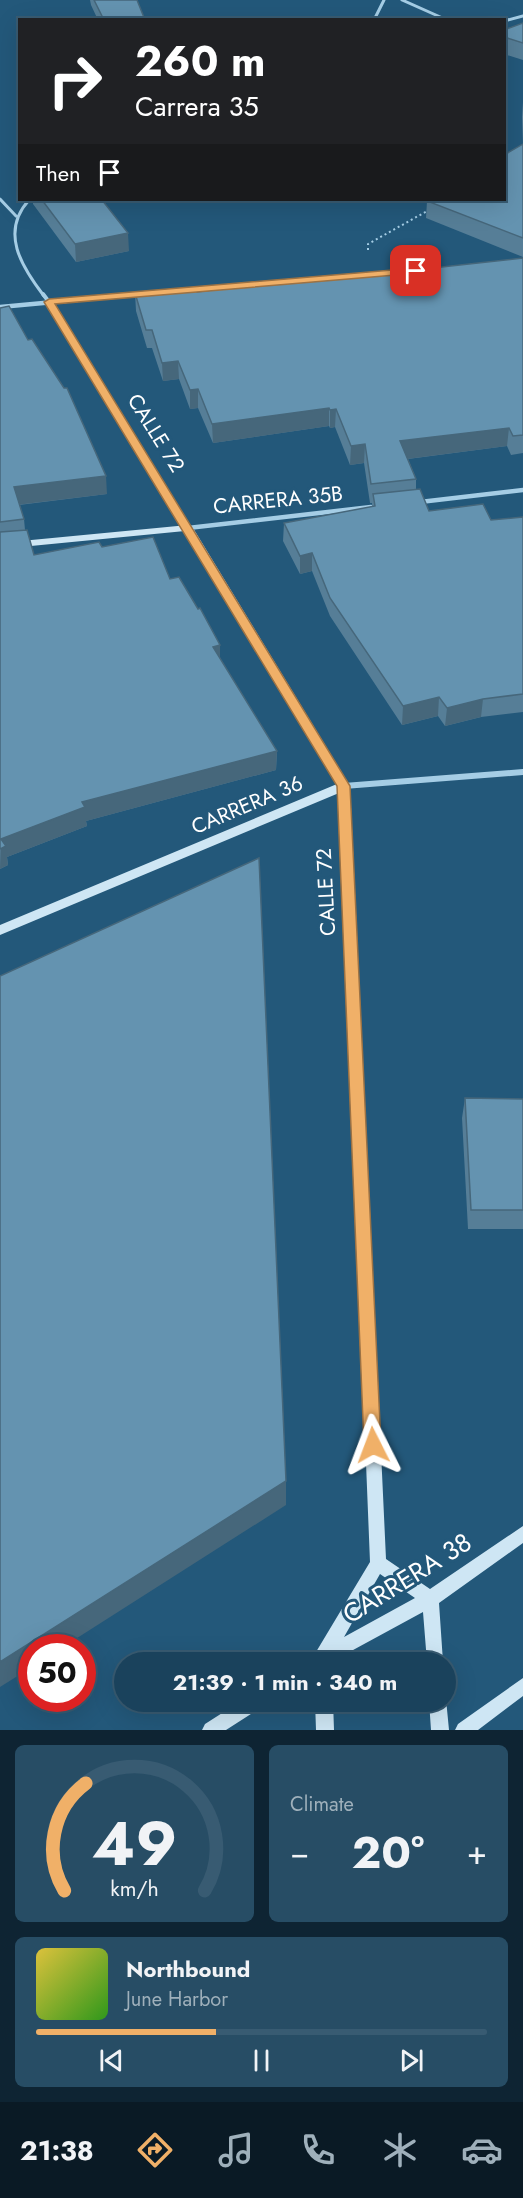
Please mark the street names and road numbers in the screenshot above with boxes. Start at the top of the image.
street label: CALLE 72 [120,388,192,478]
street label: CARRERA 35B [212,478,344,522]
street label: CARRERA 36 [187,768,307,842]
street label: CALLE 72 [309,847,343,937]
street label: CARRERA 38 [335,1523,479,1633]

